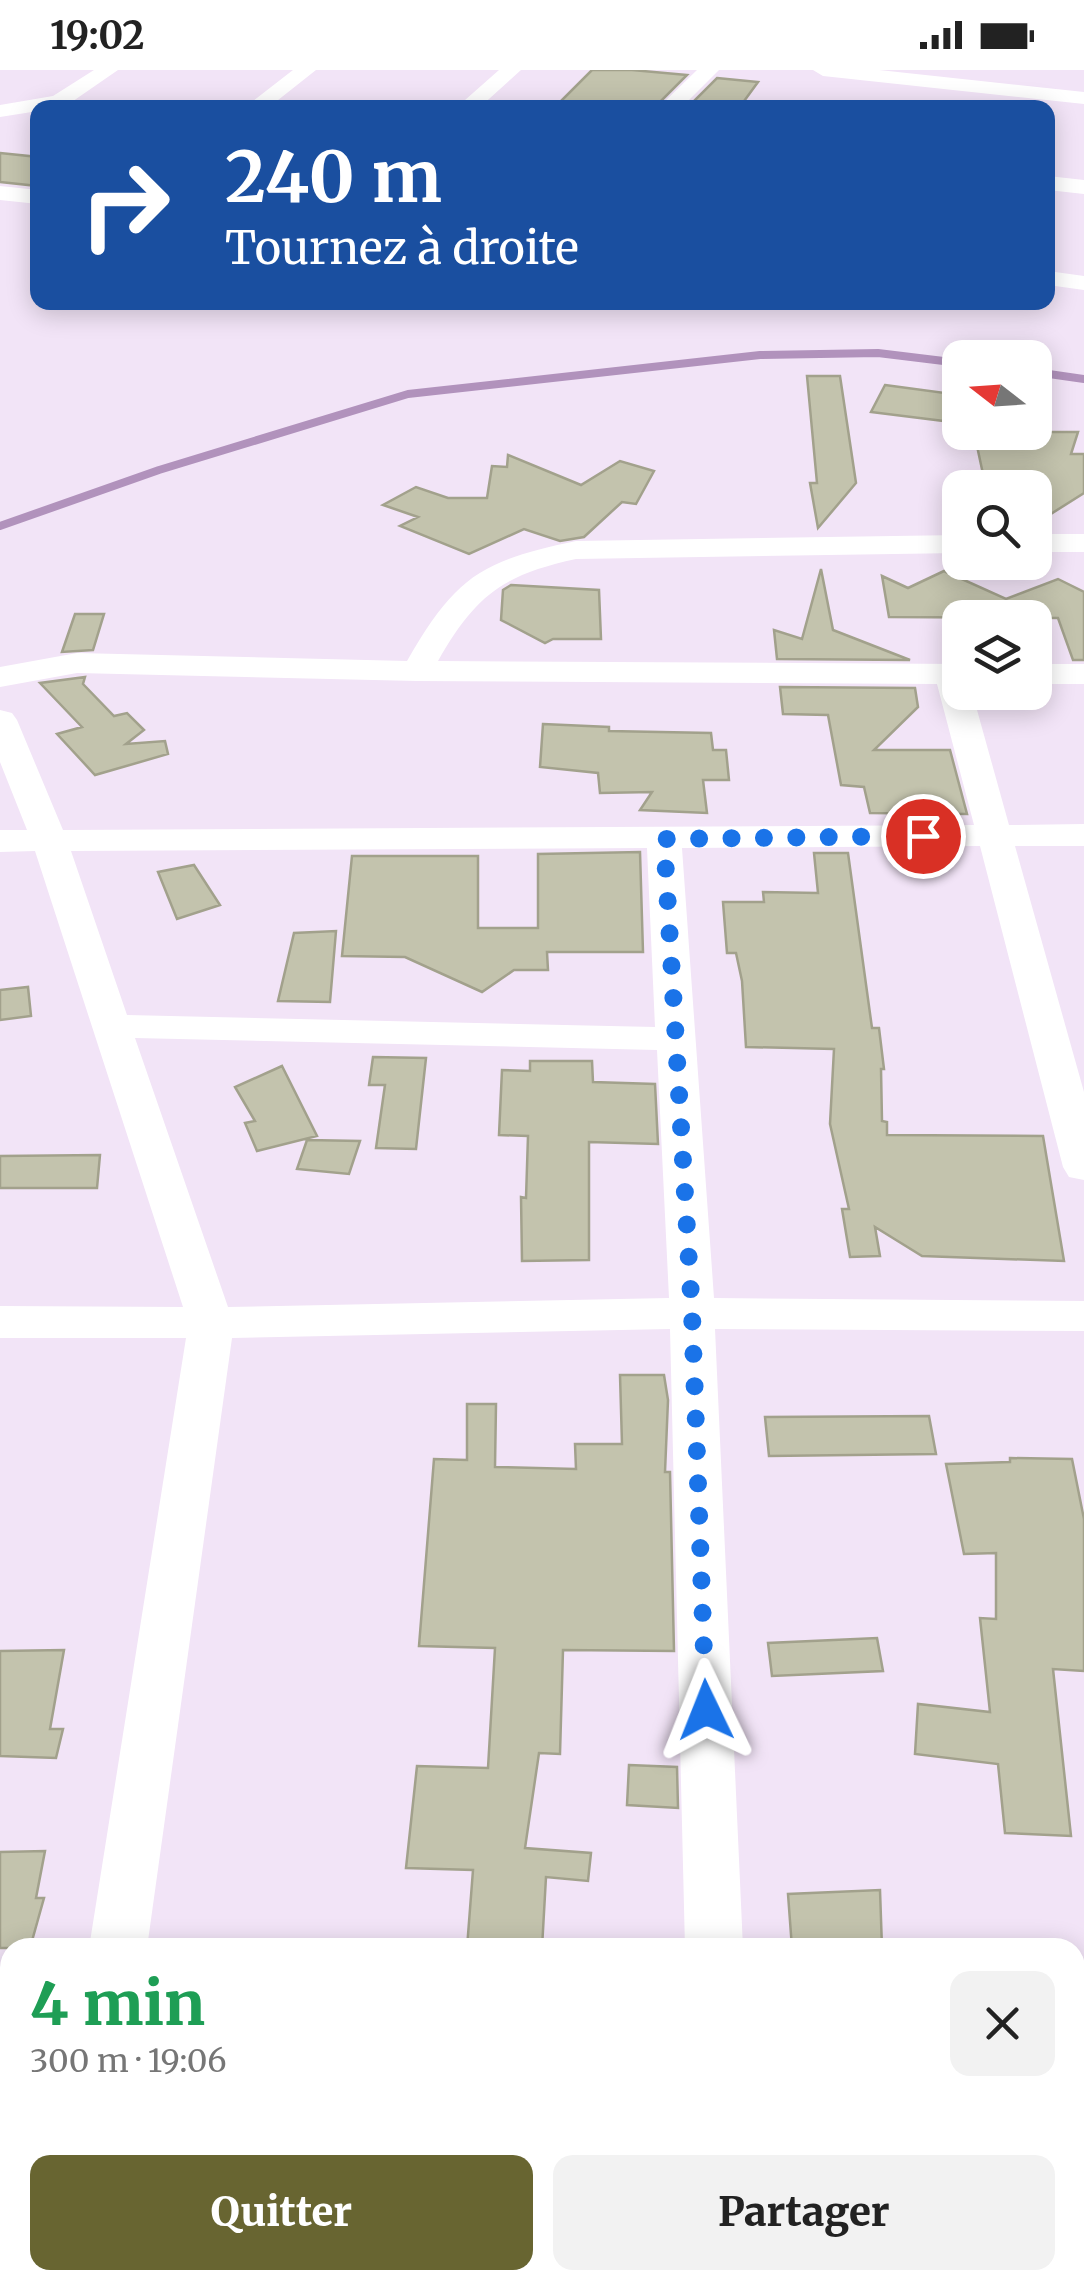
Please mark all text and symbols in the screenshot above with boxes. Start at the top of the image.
text: 19:02 [50,12,145,59]
text: 240 m [225,133,442,221]
icon: right [60,140,190,270]
text: Tournez à droite [225,220,579,276]
north arrow [942,340,1052,450]
map controls [942,340,1052,710]
button: search [942,470,1052,580]
button: layers [942,600,1052,710]
pin [881,794,966,879]
icon: arrive [896,809,951,864]
position arrow [654,1658,758,1762]
text: 4 min [30,1966,205,2041]
button: close [950,1971,1055,2076]
text: 300 m · 19:06 [30,2041,227,2081]
button: Quitter [30,2155,533,2270]
button: Partager [553,2155,1055,2270]

